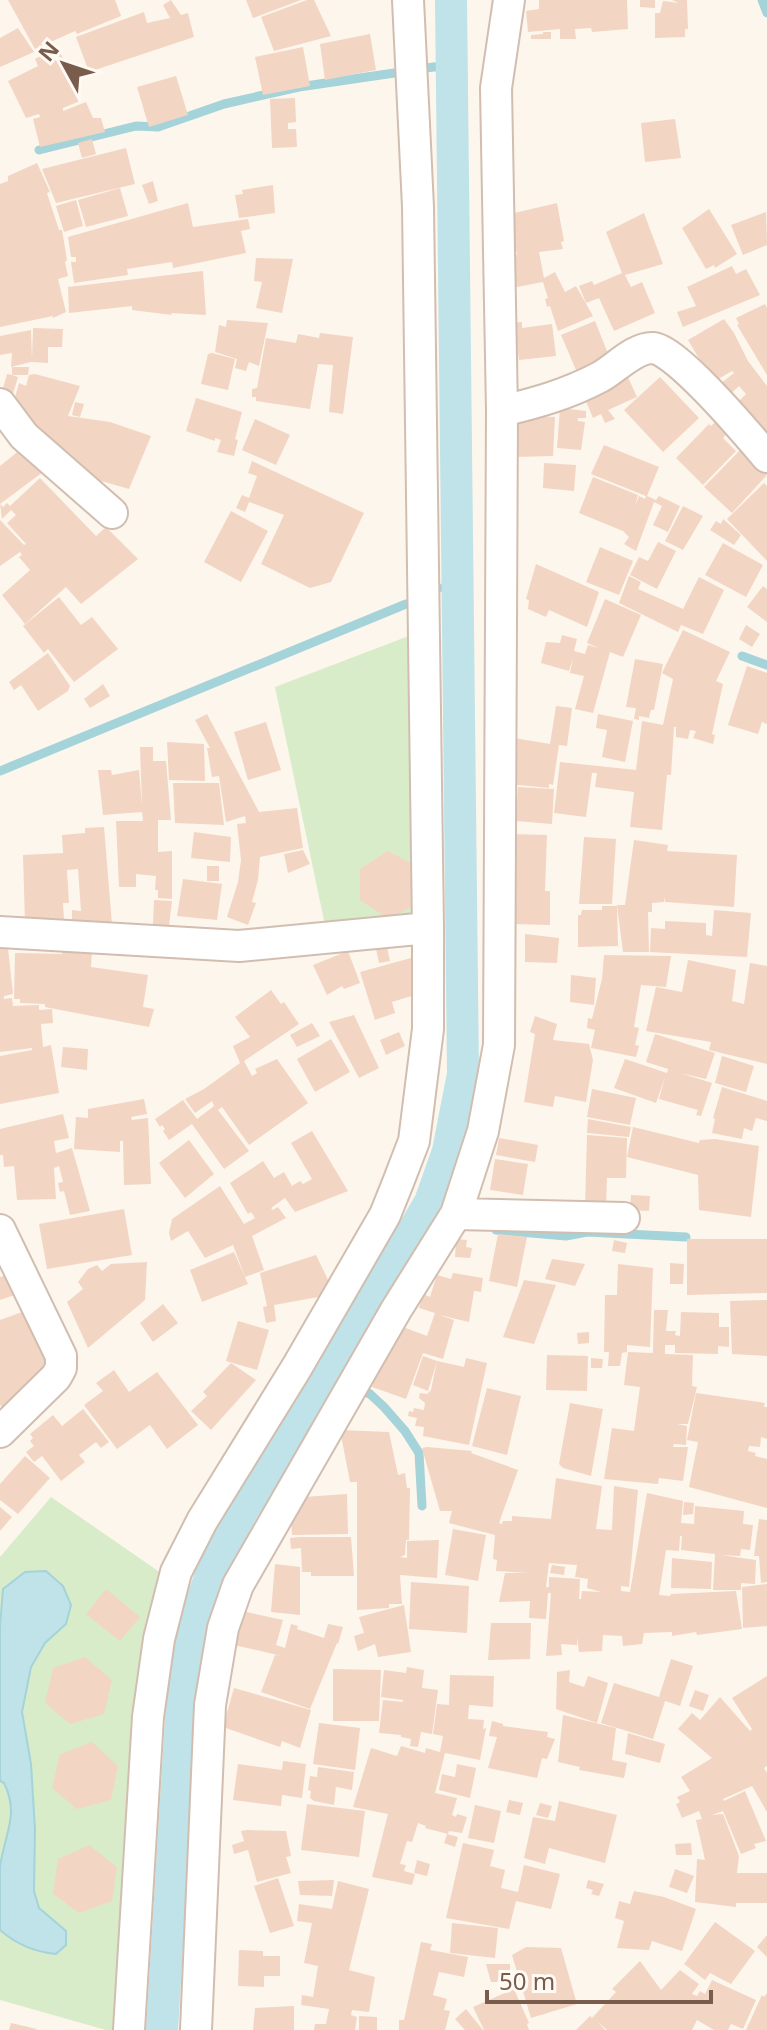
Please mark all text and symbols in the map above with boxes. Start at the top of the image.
north arrow [24,24,104,104]
text: N [31,34,65,67]
scale bar [487,1954,711,2004]
text: 50 m [499,1964,555,1997]

